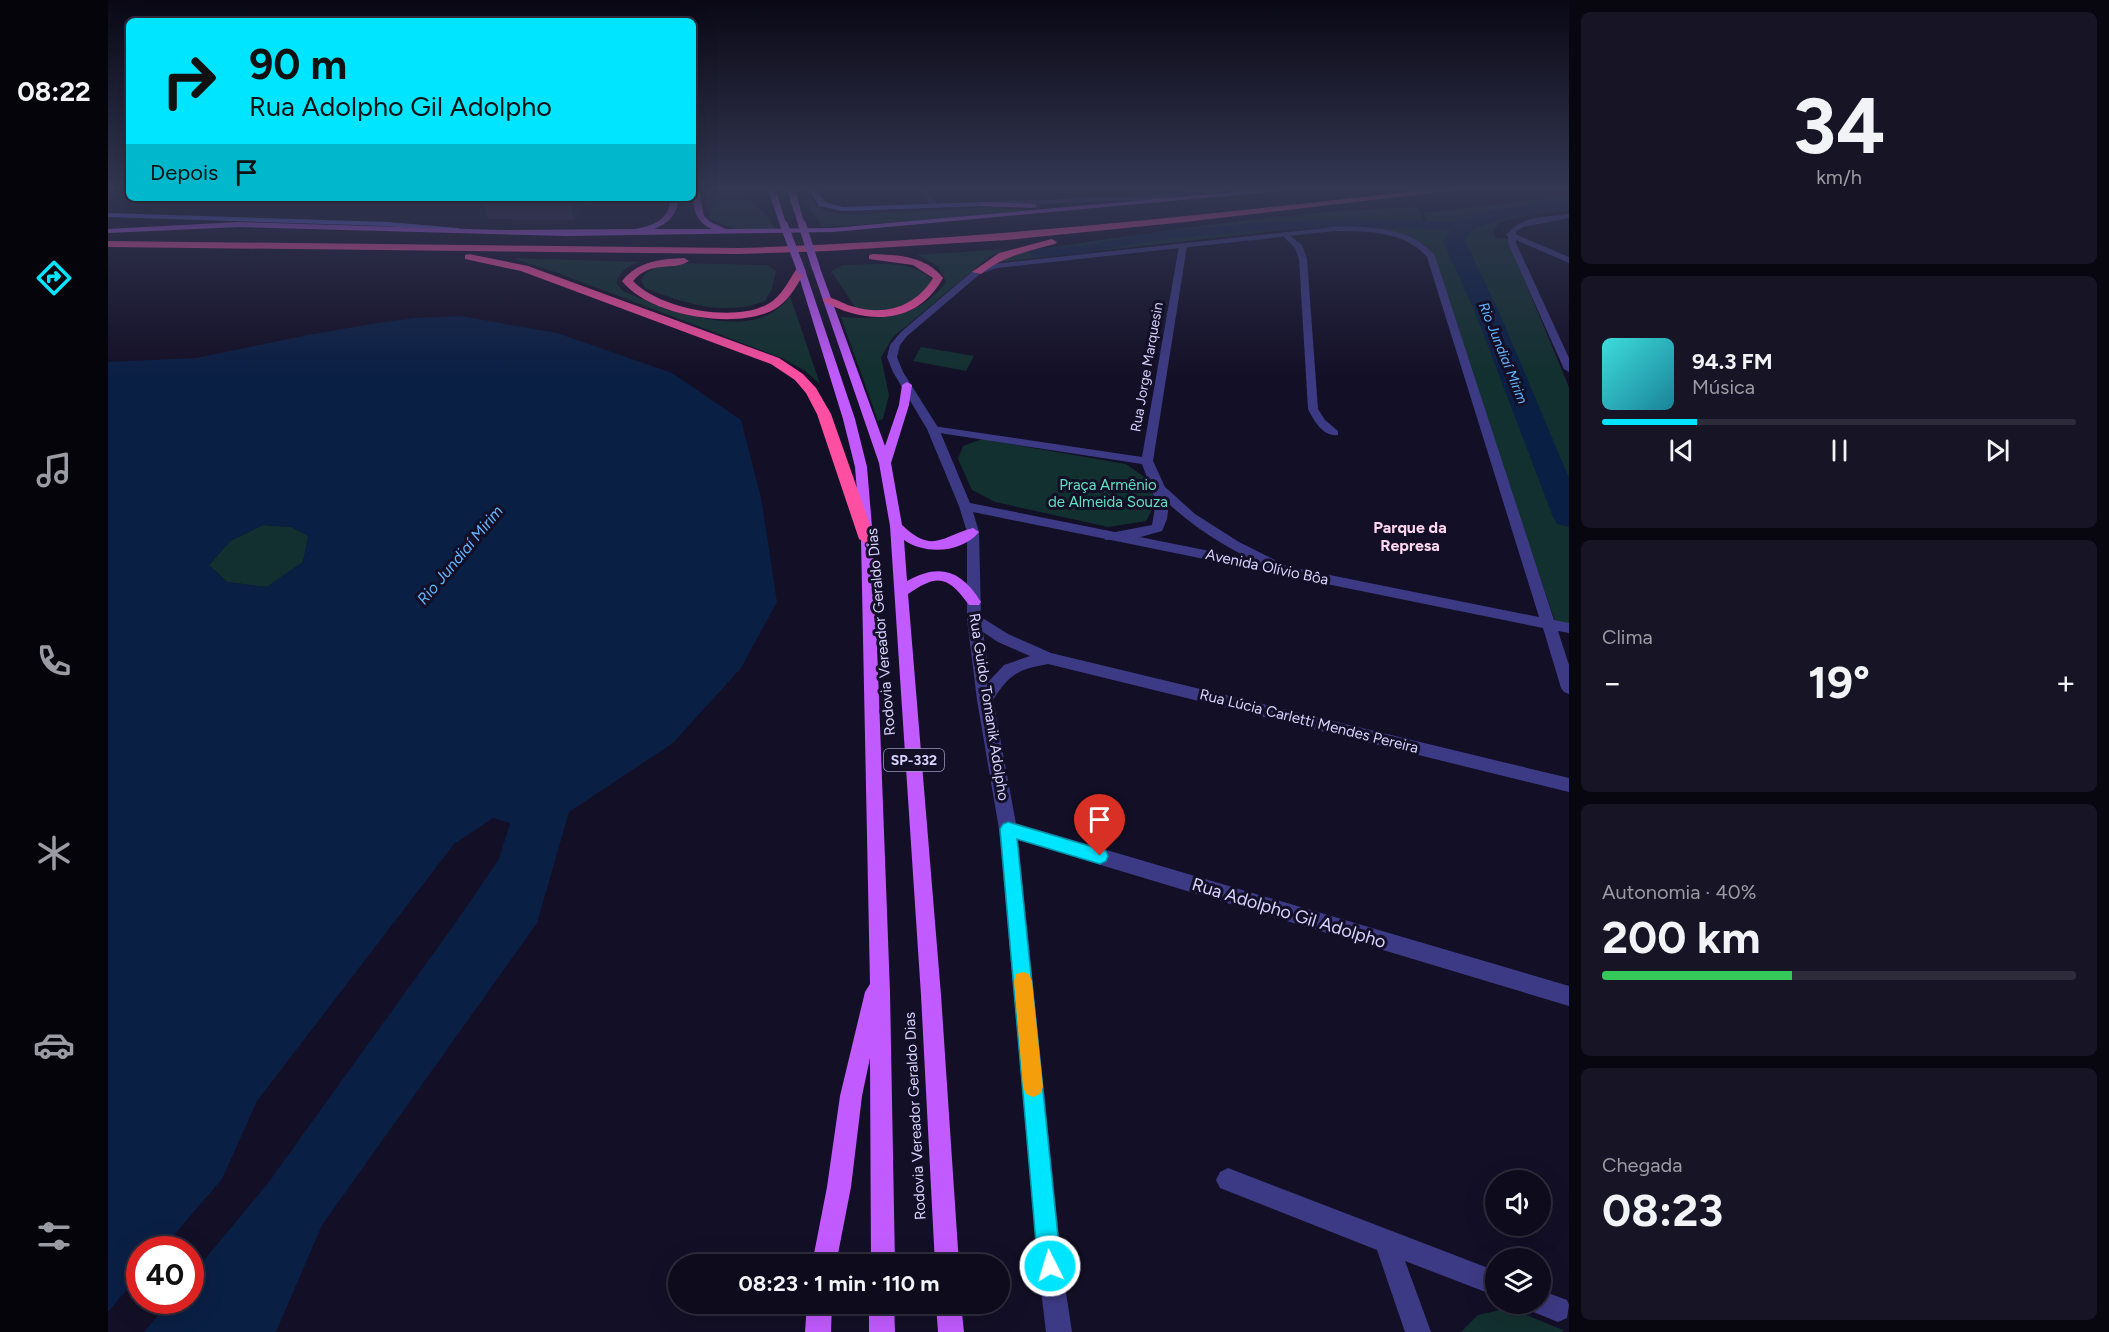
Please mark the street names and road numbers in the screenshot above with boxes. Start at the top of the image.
street label: Rua Jorge Marquesin [1127,301,1167,433]
street label: Rodovia Vereador Geraldo Dias [863,527,899,737]
street label: Avenida Olívio Bôa [1204,545,1330,589]
street label: Rua Guido Tomanik Adolpho [965,612,1013,802]
street label: Rua Lúcia Carletti Mendes Pereira [1198,685,1420,757]
road number: SP-332 [884,749,944,771]
street label: Rua Adolpho Gil Adolpho [1189,873,1389,953]
street label: Rodovia Vereador Geraldo Dias [901,1011,929,1221]

